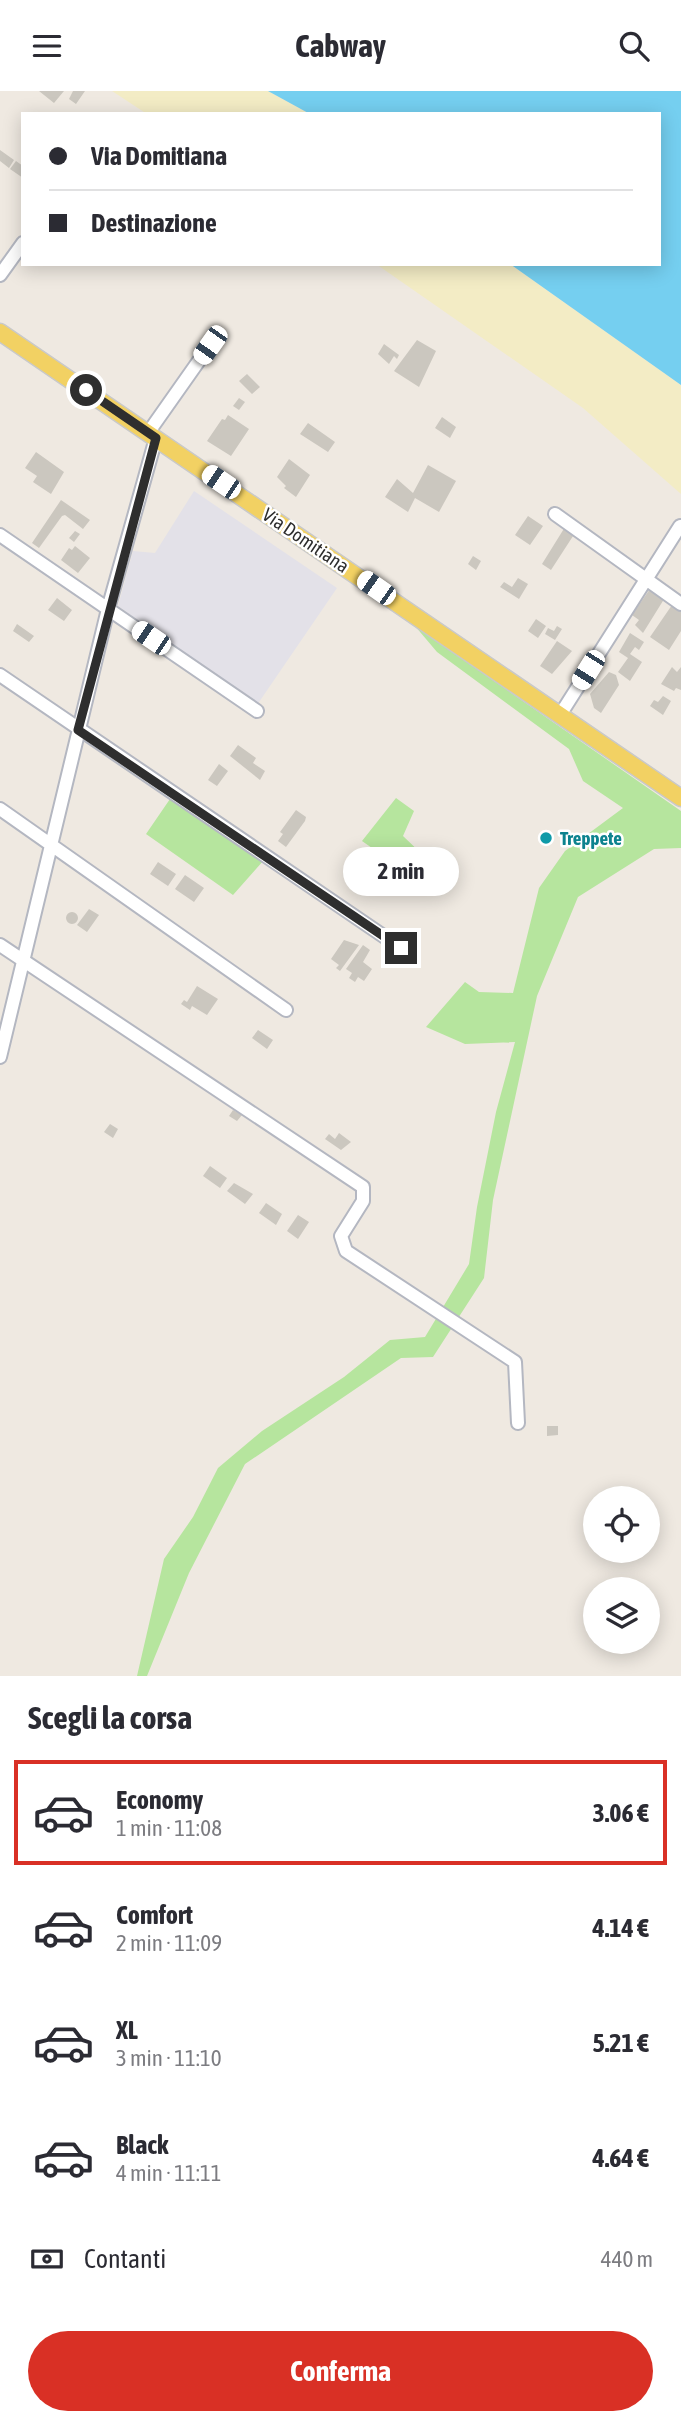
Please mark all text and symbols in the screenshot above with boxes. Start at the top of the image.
icon: menu [28,27,66,65]
text: Cabway [295,27,386,64]
icon: search [615,27,653,65]
text: Via Domitiana [91,141,227,171]
text: Destinazione [91,208,217,238]
car [190,322,231,368]
route start [70,374,102,406]
car [198,462,245,502]
street label: Via Domitiana [259,503,353,577]
car [353,567,400,609]
car [128,618,175,658]
car [568,647,609,693]
place label: Treppete [560,827,622,849]
marker: Treppete [538,830,554,846]
callout: 2 min [343,847,459,895]
text: 2 min [378,858,424,884]
route end [385,932,417,964]
map controls [583,1486,660,1654]
button: locate [583,1486,660,1563]
button: layers [583,1577,660,1654]
text: Scegli la corsa [28,1699,192,1736]
icon: car [32,1781,95,1844]
text: Economy [116,1785,203,1815]
text: 3.06 € [592,1798,649,1828]
text: 1 min · 11:08 [116,1815,222,1841]
icon: car [32,1896,95,1959]
text: Comfort [116,1900,193,1930]
text: 4.14 € [592,1913,649,1943]
text: 2 min · 11:09 [116,1930,222,1956]
icon: car [32,2011,95,2074]
text: XL [116,2015,138,2045]
text: 5.21 € [592,2028,649,2058]
text: 3 min · 11:10 [116,2045,222,2071]
icon: car [32,2126,95,2189]
text: Black [116,2130,168,2160]
text: 4.64 € [592,2143,649,2173]
text: 4 min · 11:11 [116,2160,222,2186]
icon: cash [28,2240,66,2278]
text: Contanti [84,2244,166,2274]
text: 440 m [601,2246,653,2272]
button: Conferma [28,2331,653,2411]

